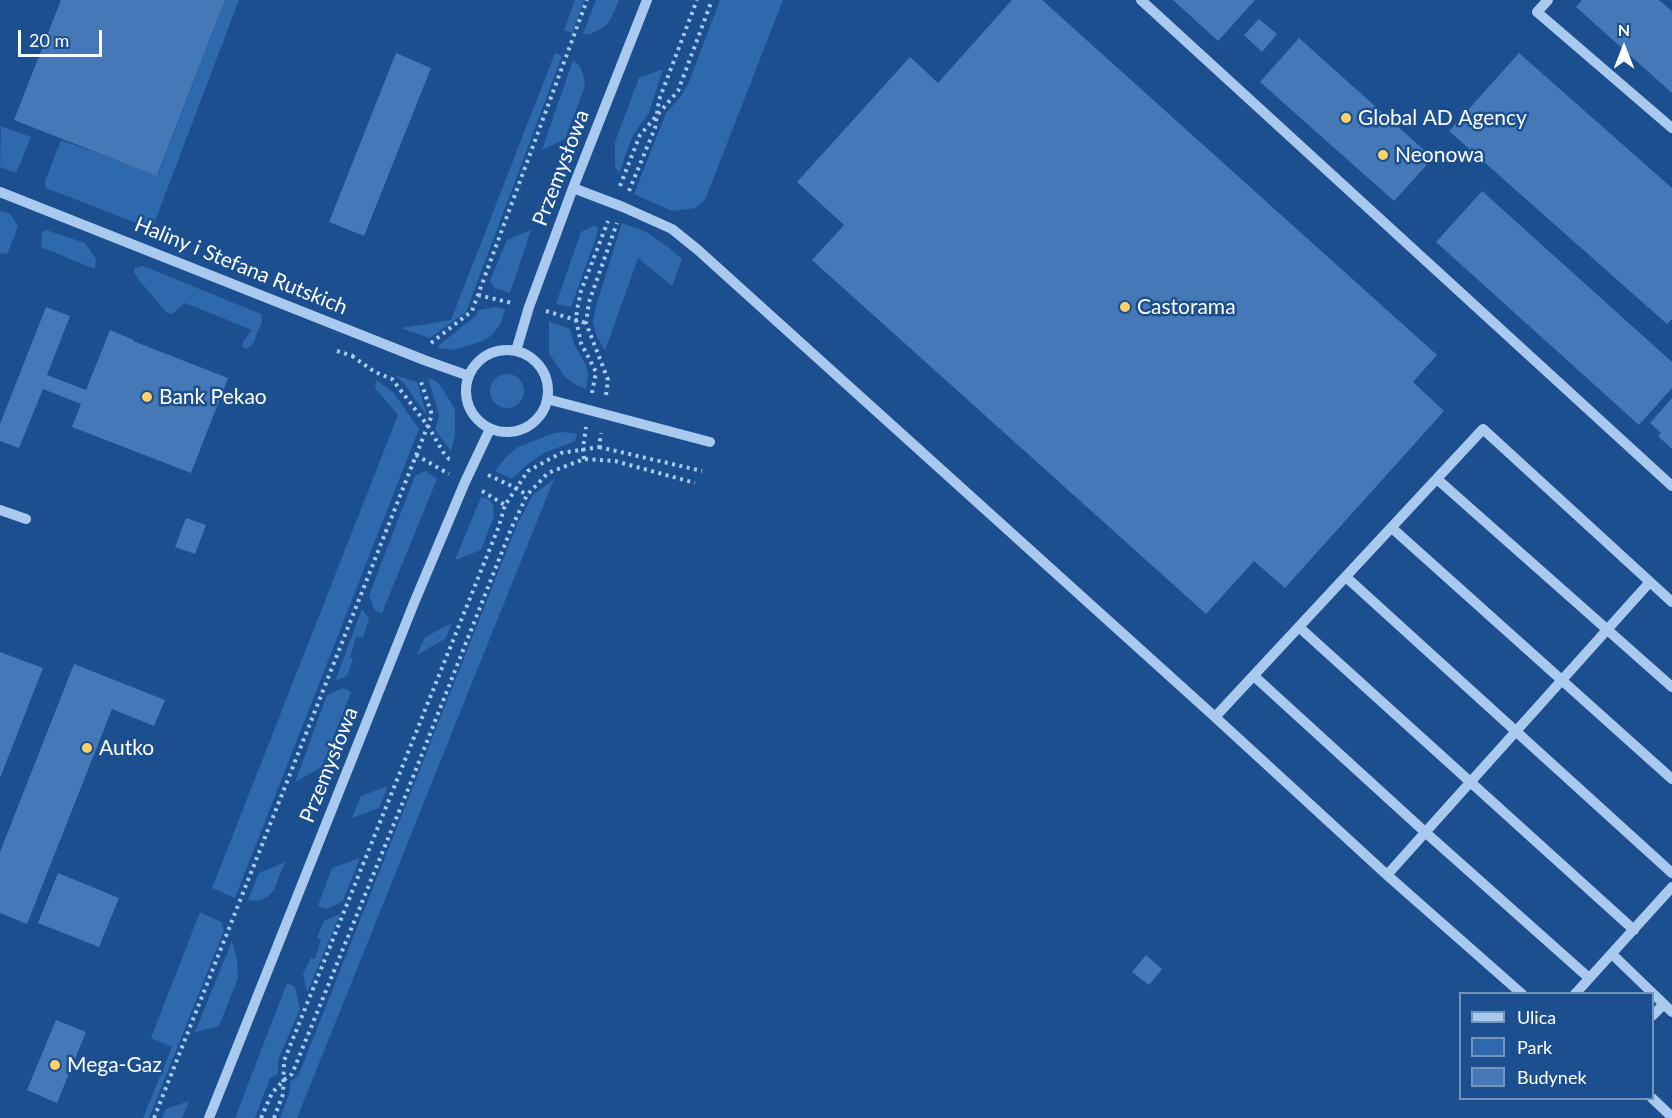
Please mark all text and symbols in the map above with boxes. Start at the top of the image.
scale bar [21,18,105,56]
north arrow [1594,18,1654,78]
text: N [1618,20,1630,39]
text: 20 m [29,29,69,51]
place label: Global AD Agency [1358,105,1527,131]
street label: Przemysłowa [527,106,595,230]
marker: Global AD Agency [1339,111,1353,125]
place label: Neonowa [1395,142,1484,168]
marker: Neonowa [1376,148,1390,162]
street label: Haliny i Stefana Rutskich [131,212,351,320]
place label: Castorama [1137,294,1236,320]
marker: Castorama [1118,300,1132,314]
place label: Bank Pekao [159,384,267,410]
marker: Bank Pekao [140,390,154,404]
street label: Przemysłowa [294,704,364,826]
place label: Autko [99,735,154,761]
marker: Autko [80,741,94,755]
legend [1459,992,1654,1100]
text: Ulica [1517,1006,1556,1028]
text: Park [1517,1036,1552,1058]
place label: Mega-Gaz [67,1052,162,1078]
marker: Mega-Gaz [48,1058,62,1072]
text: Budynek [1517,1066,1587,1088]

